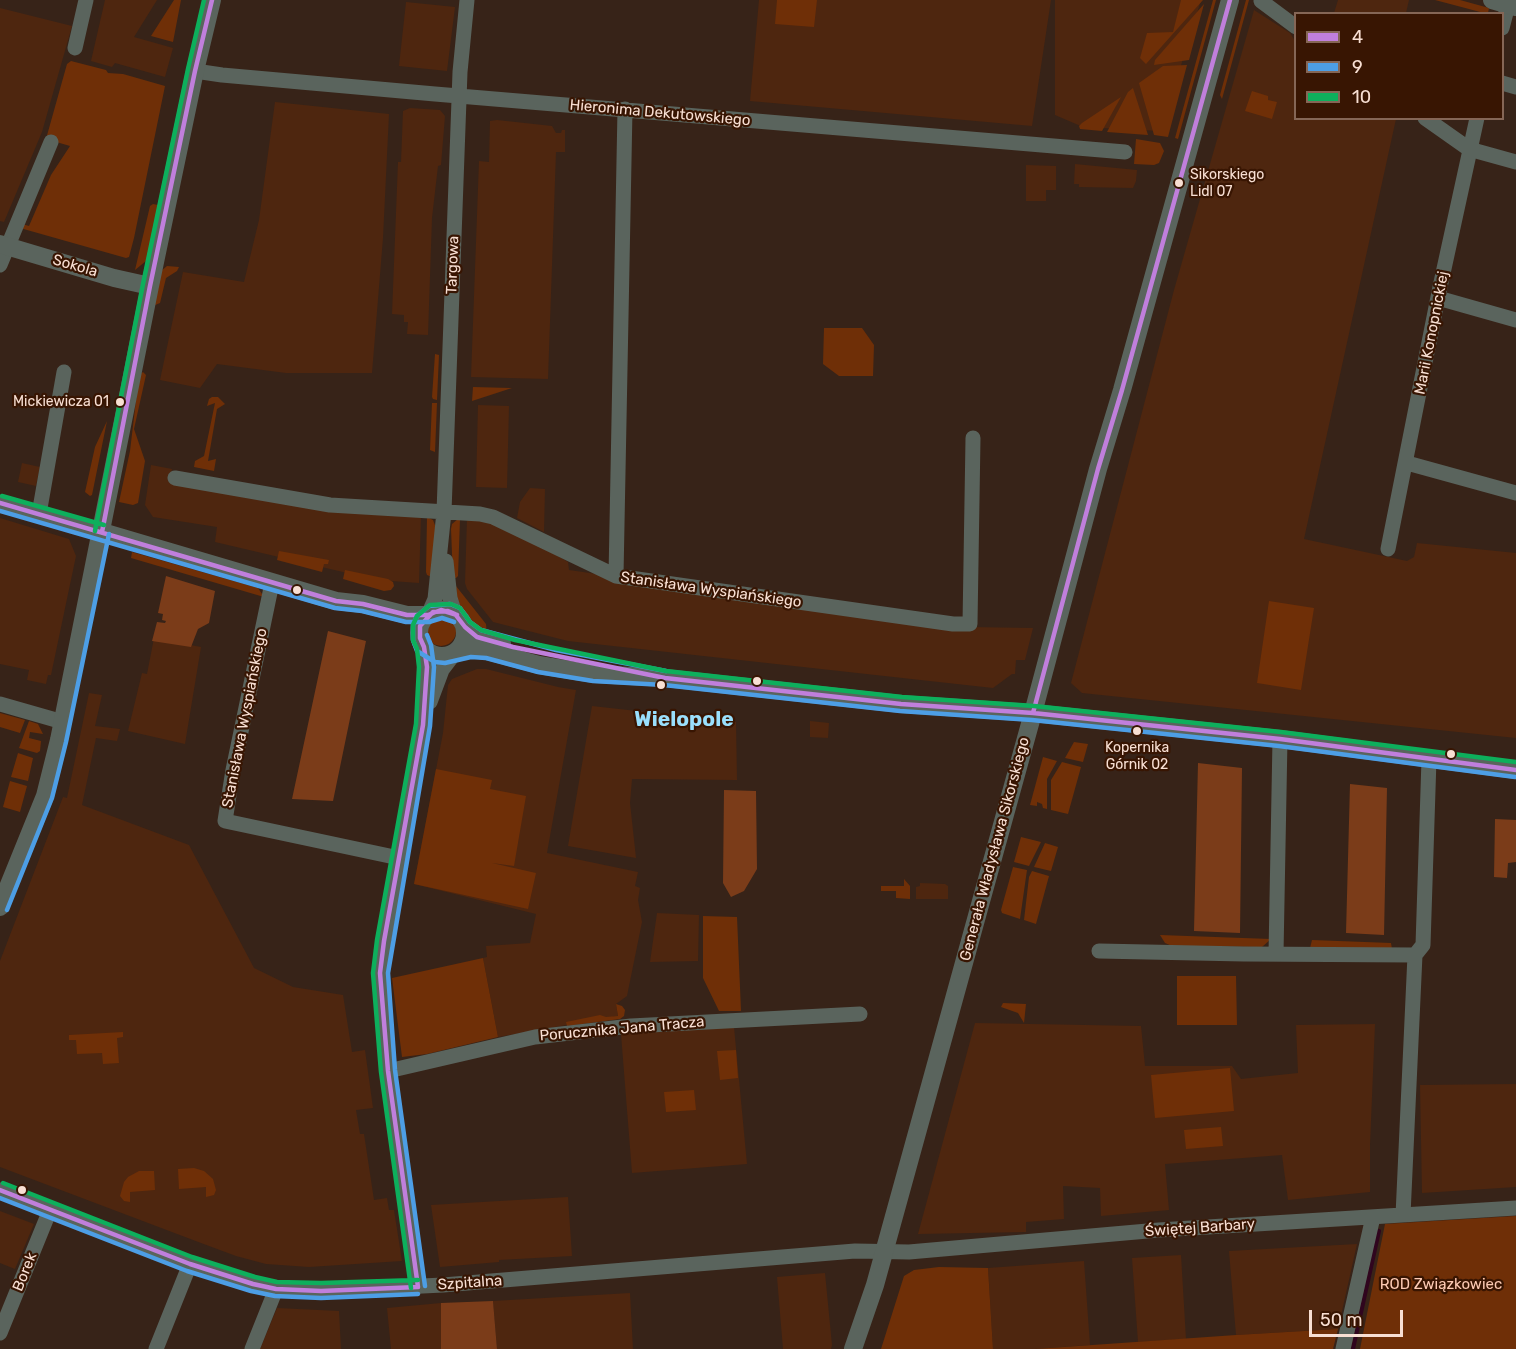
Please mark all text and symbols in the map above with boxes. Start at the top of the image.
legend [1294,12,1504,120]
text: 4 [1352,26,1363,48]
text: 9 [1352,56,1363,78]
text: 10 [1352,86,1371,108]
street label: Hieronima Dekutowskiego [569,96,751,130]
place label: Sikorskiego Lidl 07 [1190,167,1264,200]
marker: Sikorskiego Lidl 07 [1173,177,1185,189]
street label: Targowa [443,235,463,295]
street label: Sokola [50,251,100,281]
street label: Marii Konopnickiej [1411,270,1453,396]
place label: Mickiewicza 01 [13,394,109,410]
marker: Mickiewicza 01 [114,396,126,408]
street label: Stanisława Wyspiańskiego [619,568,803,612]
unlabelled marker [291,584,303,596]
street label: Stanisława Wyspiańskiego [219,627,271,809]
unlabelled marker [751,675,763,687]
unlabelled marker [655,679,667,691]
district label: Wielopole [634,707,734,733]
marker: Kopernika Górnik 02 [1131,725,1143,737]
street label: Generała Władysława Sikorskiego [956,735,1034,963]
place label: Kopernika Górnik 02 [1105,740,1169,772]
unlabelled marker [1445,748,1457,760]
street label: Porucznika Jana Tracza [539,1013,705,1045]
unlabelled marker [16,1184,28,1196]
street label: Świętej Barbary [1144,1215,1256,1241]
street label: Borek [9,1250,41,1294]
street label: Szpitalna [437,1272,503,1294]
park label: ROD Związkowiec [1380,1276,1502,1294]
scale bar [1312,1298,1406,1336]
text: 50 m [1320,1309,1363,1331]

